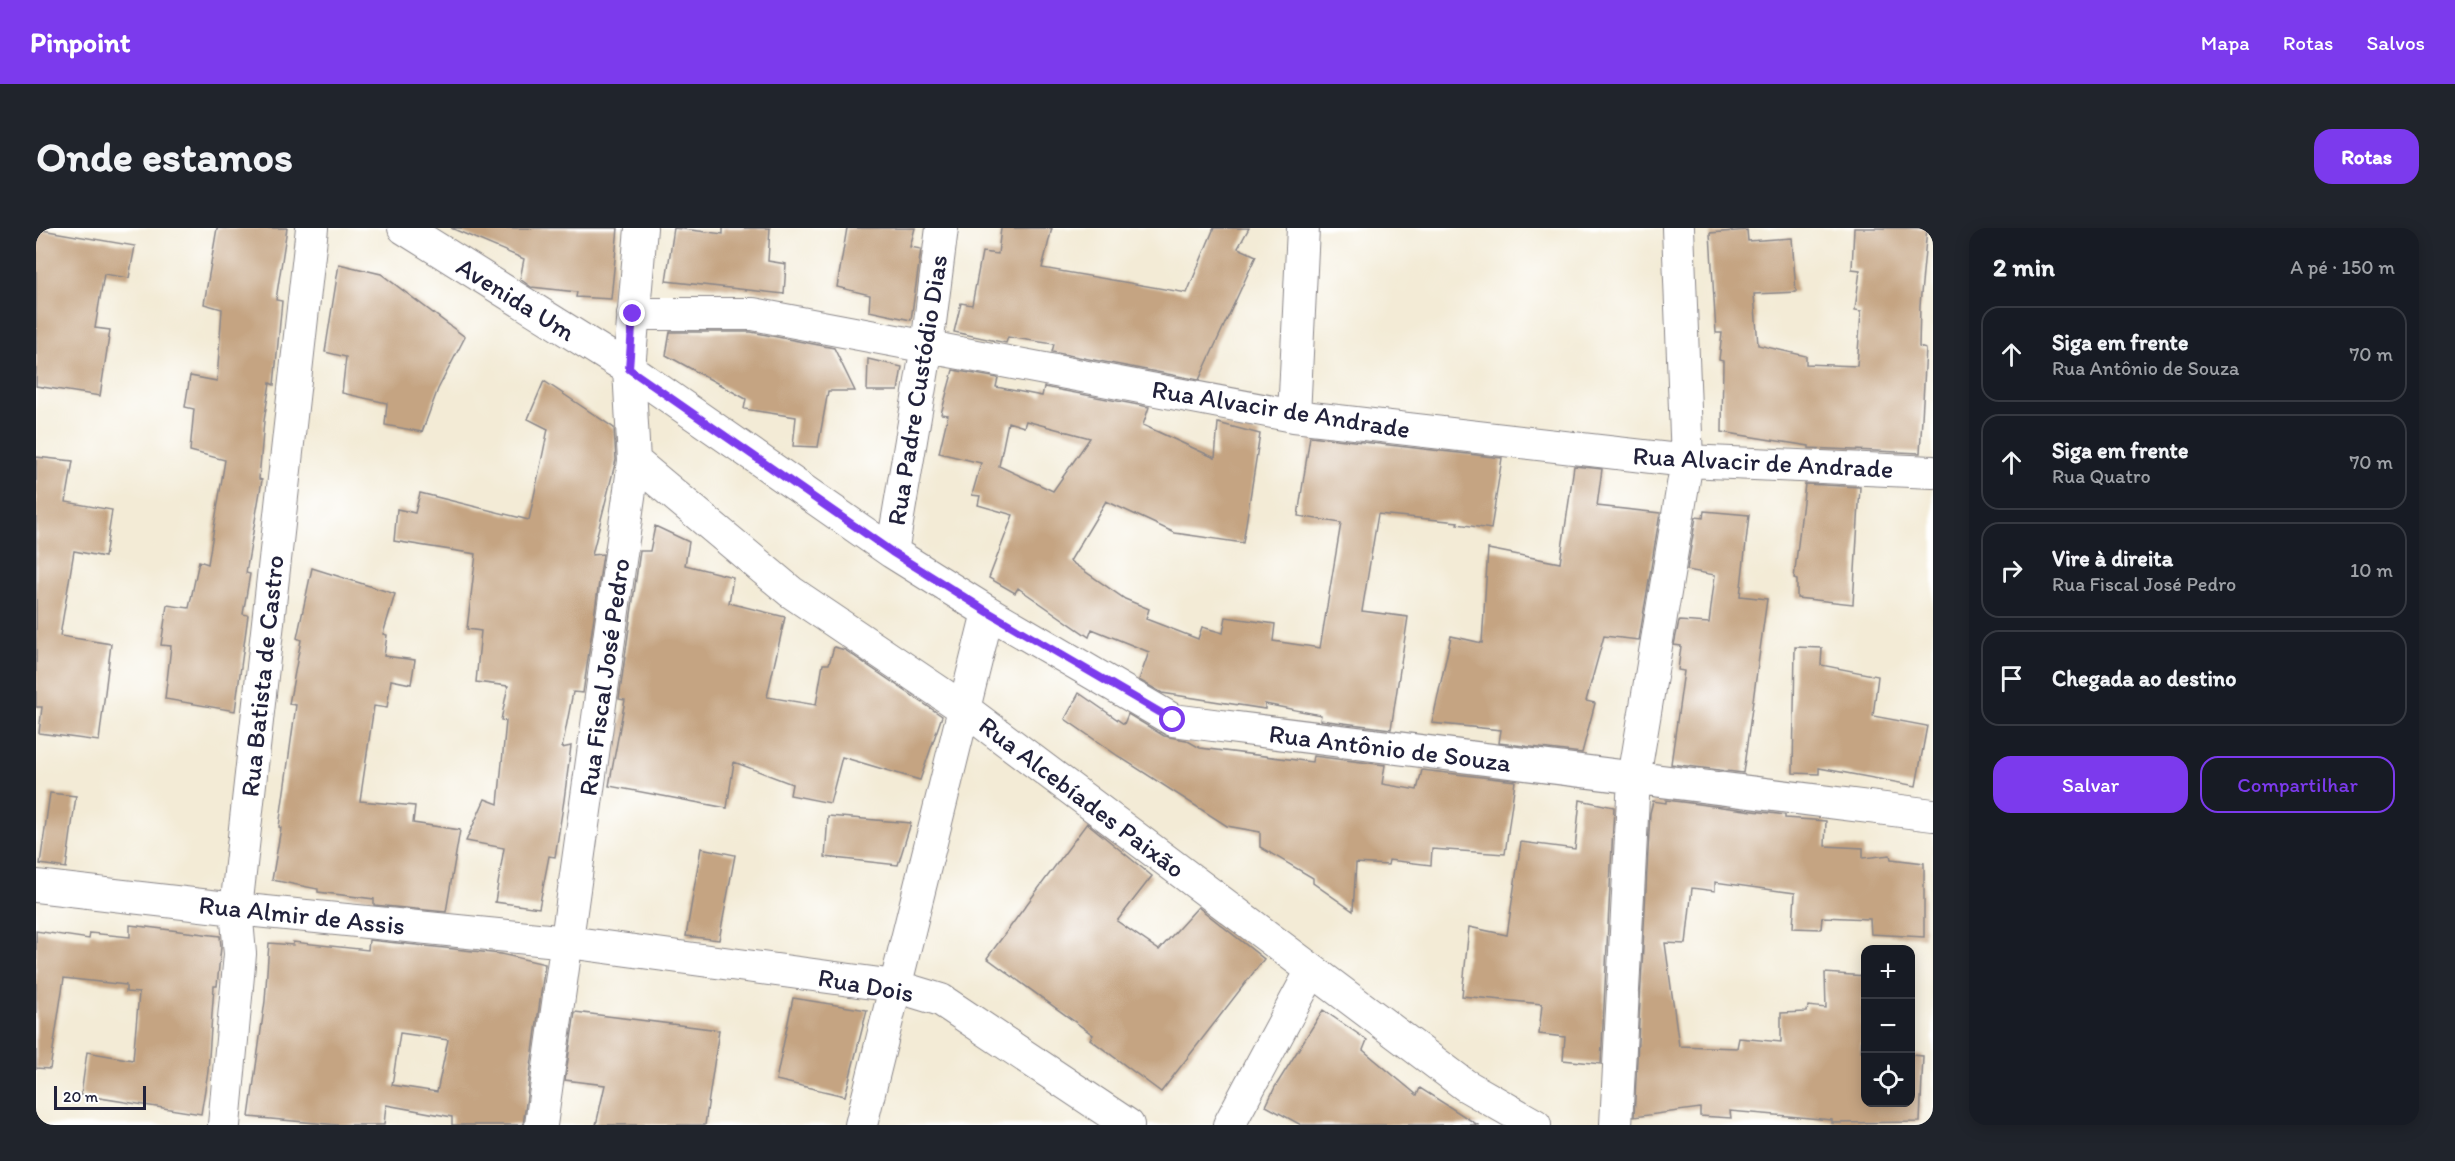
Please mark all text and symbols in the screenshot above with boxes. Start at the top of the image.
text: Pinpoint [30,25,131,59]
text: Mapa [2201,30,2250,55]
text: Rotas [2283,30,2333,55]
text: Salvos [2366,30,2425,55]
button: Rotas [2314,129,2419,184]
text: Onde estamos [36,131,293,182]
street label: Avenida Um [451,250,581,348]
text: 2 min [1993,251,2055,283]
street label: Rua Padre Custódio Dias [880,252,954,528]
text: A pé · 150 m [2290,255,2395,279]
route end [619,300,645,326]
text: Siga em frente [2052,329,2188,356]
icon: ahead [1995,338,2028,371]
text: 70 m [2349,342,2393,366]
text: Rua Antônio de Souza [2052,356,2239,380]
street label: Rua Alvacir de Andrade [1150,373,1412,445]
text: Siga em frente [2052,437,2188,464]
street label: Rua Alvacir de Andrade [1632,439,1894,485]
icon: ahead [1995,446,2028,479]
text: 70 m [2349,450,2393,474]
text: Rua Quatro [2052,464,2151,488]
text: Vire à direita [2052,545,2173,572]
street label: Rua Batista de Castro [233,554,291,798]
icon: right [1995,554,2028,587]
street label: Rua Fiscal José Pedro [571,556,637,798]
text: 10 m [2350,558,2393,582]
text: Rua Fiscal José Pedro [2052,572,2236,596]
icon: arrive [1995,662,2028,695]
text: Chegada ao destino [2052,665,2236,692]
route start [1159,706,1185,732]
street label: Rua Alcebíades Paixão [973,709,1191,885]
street label: Rua Antônio de Souza [1267,717,1513,779]
button: Salvar [1993,756,2188,813]
button: Compartilhar [2200,756,2395,813]
street label: Rua Almir de Assis [197,888,407,942]
map controls [1861,945,1915,1107]
button: + [1861,945,1915,999]
street label: Rua Dois [816,961,916,1009]
button: − [1861,999,1915,1053]
button: locate [1861,1053,1915,1107]
scale bar [54,1083,146,1110]
text: 20 m [63,1087,98,1106]

